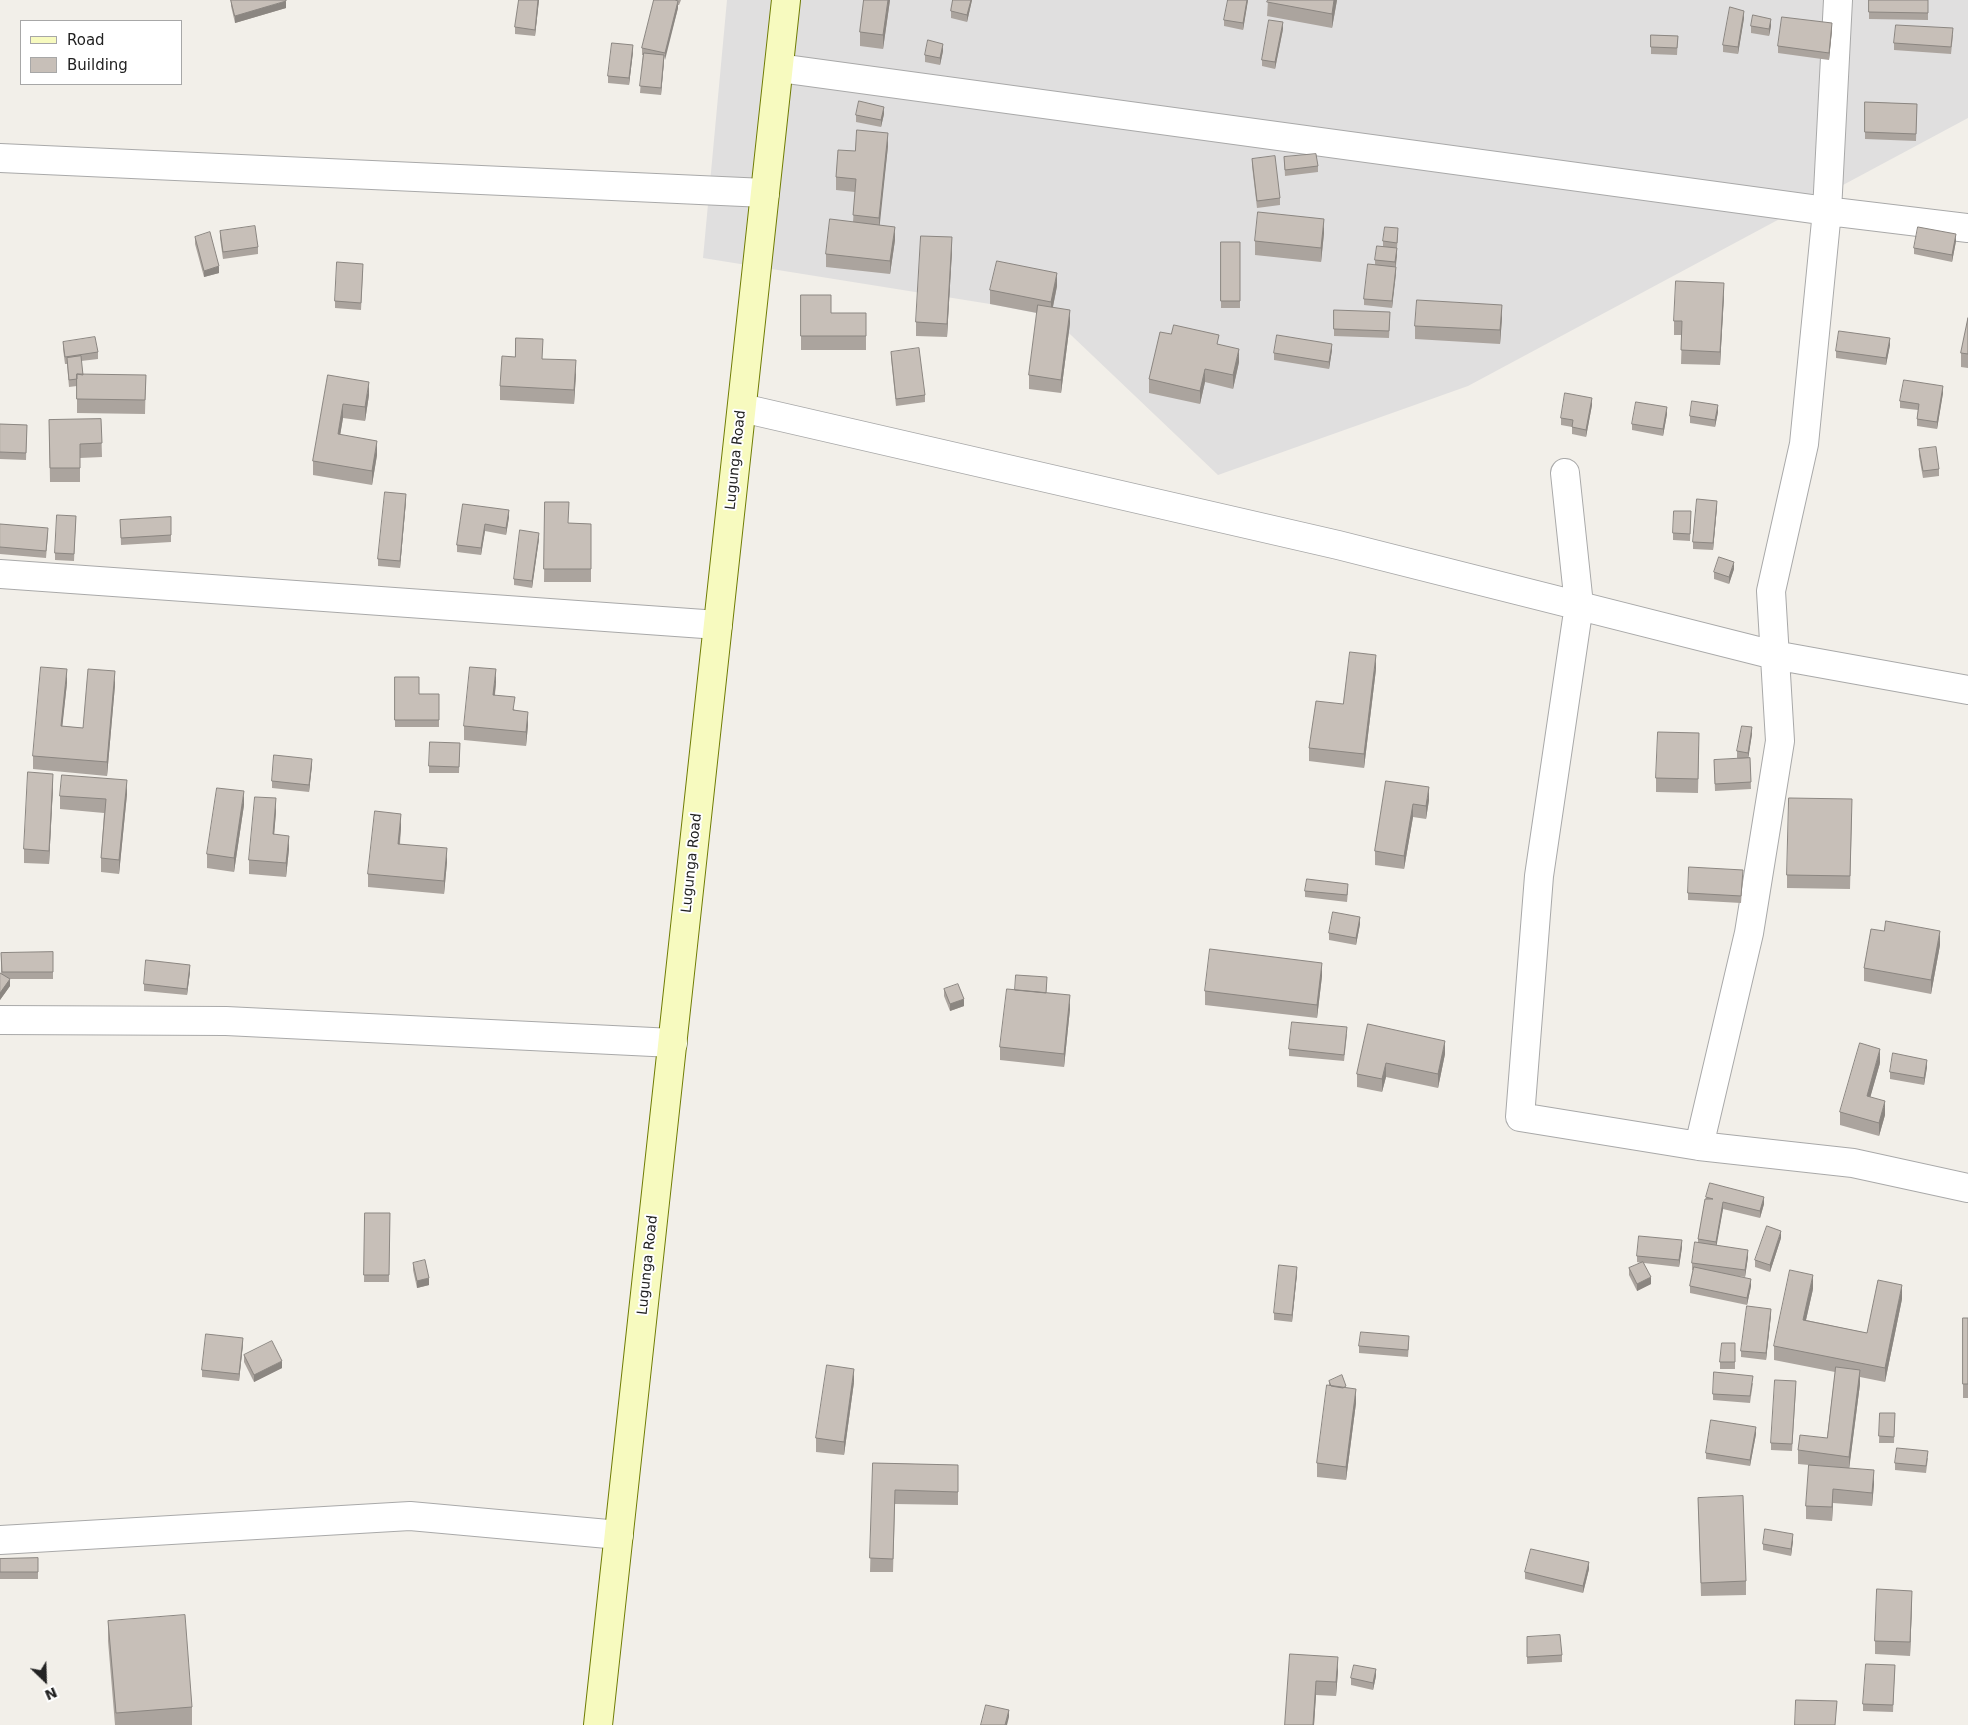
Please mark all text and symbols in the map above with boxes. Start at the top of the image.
legend [20,20,182,85]
text: Road [67,31,105,49]
text: Building [67,56,128,74]
street label: Lugunga Road [722,409,750,511]
street label: Lugunga Road [678,812,706,914]
street label: Lugunga Road [634,1214,662,1316]
north arrow [20,1655,70,1705]
text: N [42,1684,60,1703]

